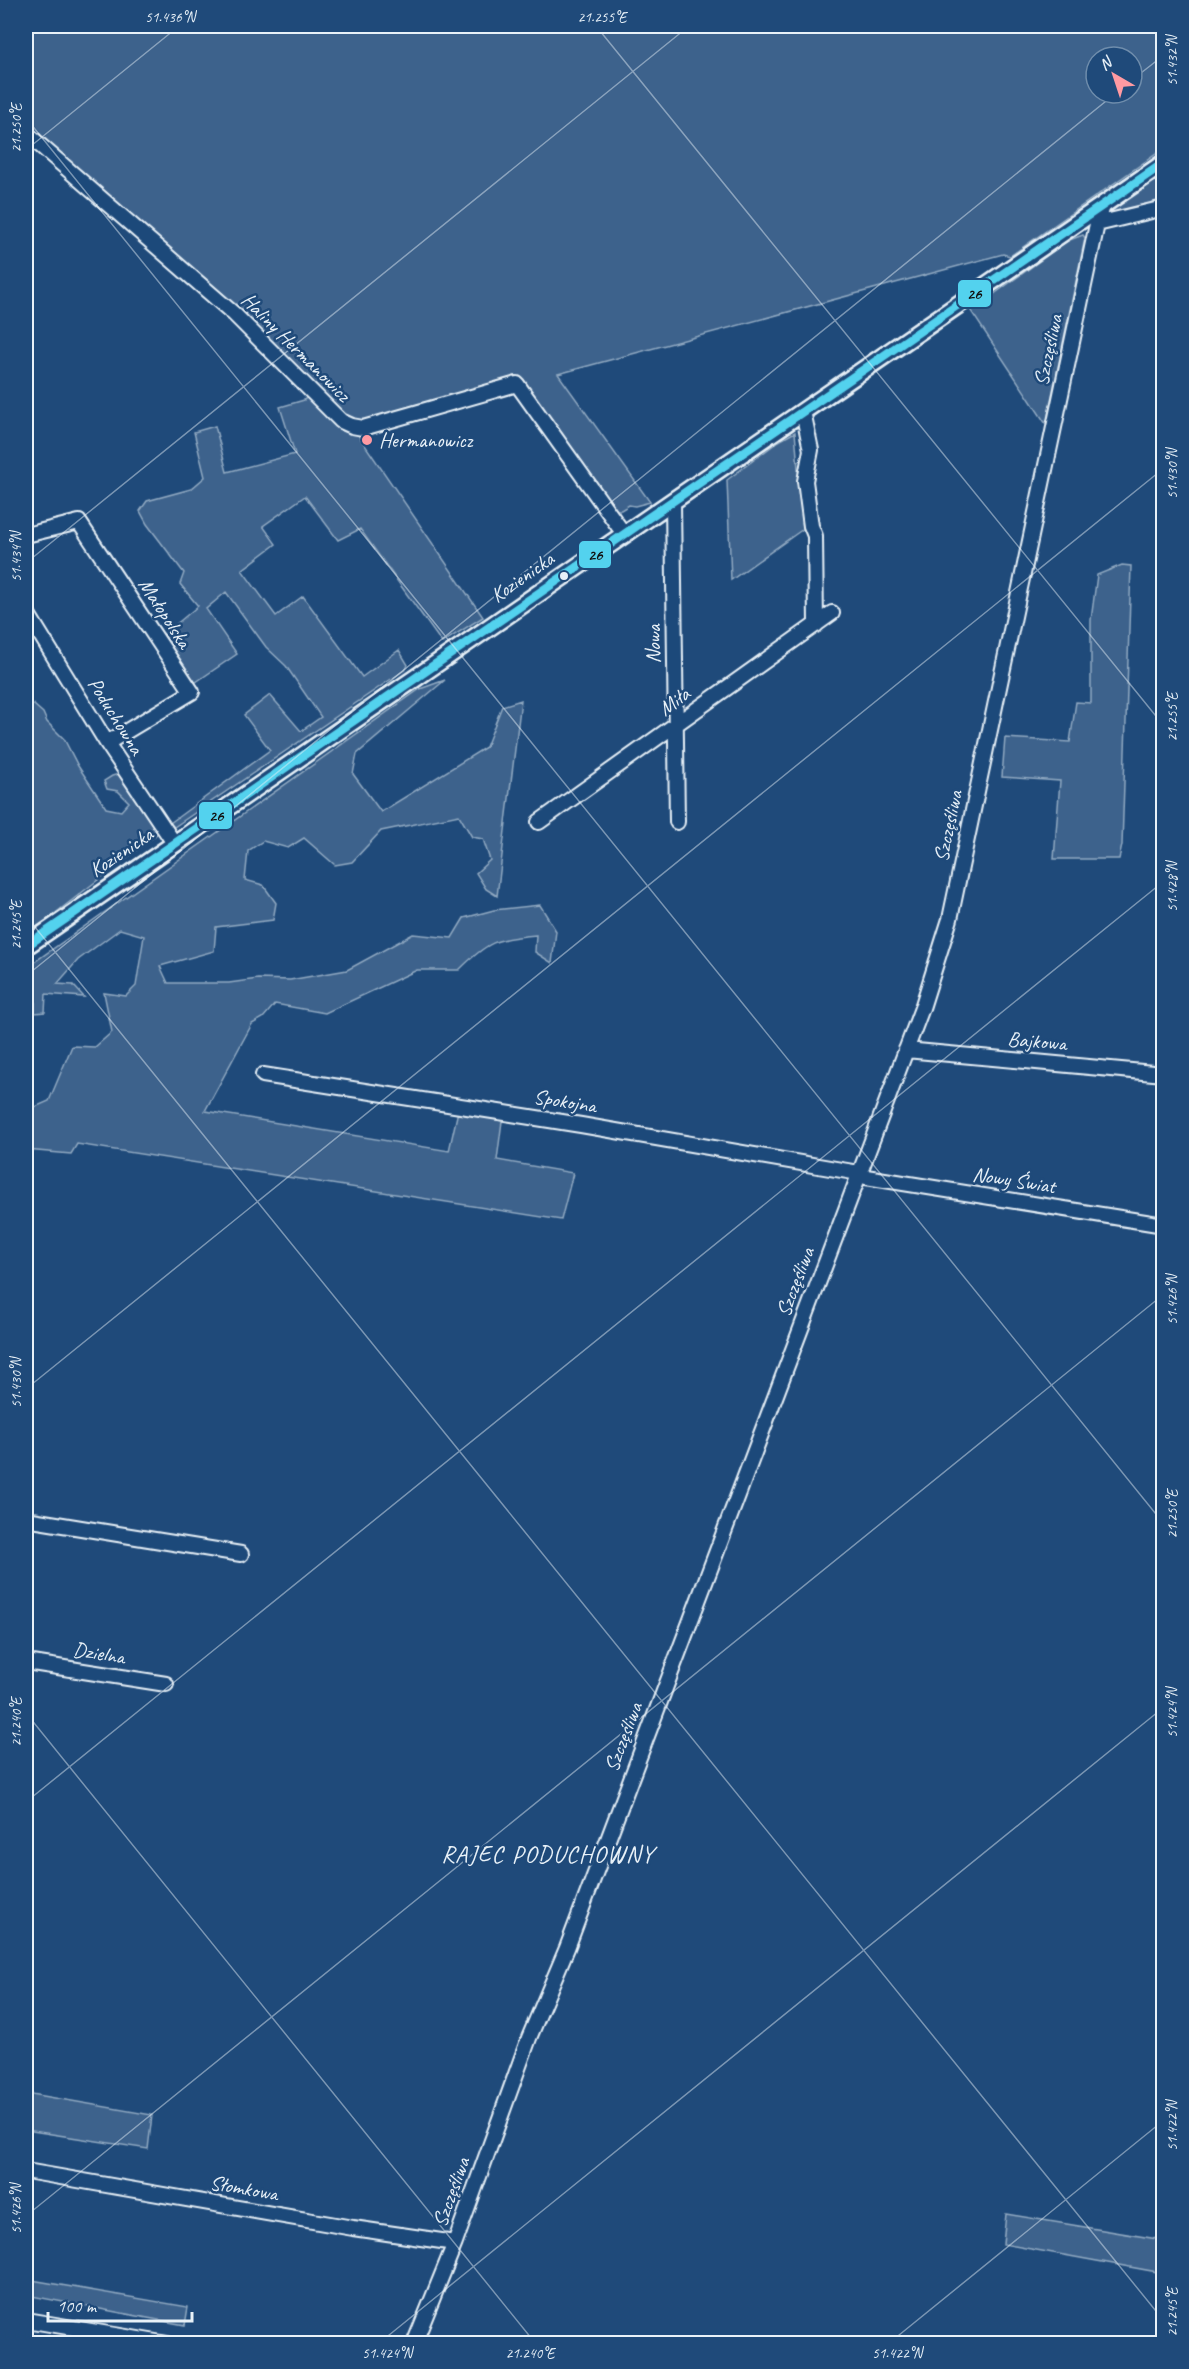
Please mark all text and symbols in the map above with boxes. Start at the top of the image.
text: 51.436°N [145,8,198,27]
text: 21.255°E [578,8,629,27]
text: 51.432°N [1163,33,1182,86]
north arrow [1084,45,1144,105]
text: N [1095,51,1118,75]
text: 21.250°E [7,101,26,152]
line badge: 26 [957,279,992,308]
text: 26 [967,284,983,304]
street label: Haliny Hermanowicz [236,287,357,408]
street label: Szczęśliwa [1028,311,1069,388]
place label: Hermanowicz [379,427,474,453]
marker: Hermanowicz [360,433,374,447]
text: 51.430°N [1163,446,1182,499]
text: 51.434°N [7,529,26,582]
line badge: 26 [578,540,612,569]
street label: Kozienicka [485,545,560,608]
text: 26 [588,545,604,565]
unlabelled marker [558,570,570,582]
street label: Małopolska [133,573,199,655]
street label: Nowa [640,623,666,664]
street label: Poduchowna [82,672,151,761]
street label: Miła [653,680,697,721]
text: 21.255°E [1163,690,1182,741]
street label: Szczęśliwa [928,787,969,864]
line badge: 26 [198,801,233,830]
text: 26 [209,806,225,826]
street label: Kozienicka [84,820,159,883]
text: 51.428°N [1163,859,1182,912]
text: 21.245°E [7,898,26,949]
street label: Bajkowa [1007,1025,1070,1057]
street label: Spokojna [532,1083,600,1119]
street label: Nowy Świat [971,1161,1059,1200]
street label: Szczęśliwa [770,1242,821,1320]
text: 51.426°N [1163,1272,1182,1325]
text: 51.430°N [7,1355,26,1408]
text: 21.250°E [1163,1487,1182,1538]
street label: Dzielna [71,1636,129,1670]
text: 51.424°N [1163,1685,1182,1738]
text: 21.240°E [7,1695,26,1746]
street label: Szczęśliwa [598,1697,649,1775]
district label: RAJEC PODUCHOWNY [441,1839,658,1869]
text: 51.422°N [1163,2098,1182,2151]
street label: Szczęśliwa [426,2152,476,2230]
street label: Słomkowa [208,2169,282,2207]
text: 51.426°N [7,2181,26,2234]
scale bar [48,2285,192,2323]
text: 21.245°E [1163,2285,1182,2336]
text: 100 m [57,2295,98,2317]
text: 51.424°N [362,2344,415,2363]
text: 21.240°E [506,2344,557,2363]
text: 51.422°N [872,2344,925,2363]

